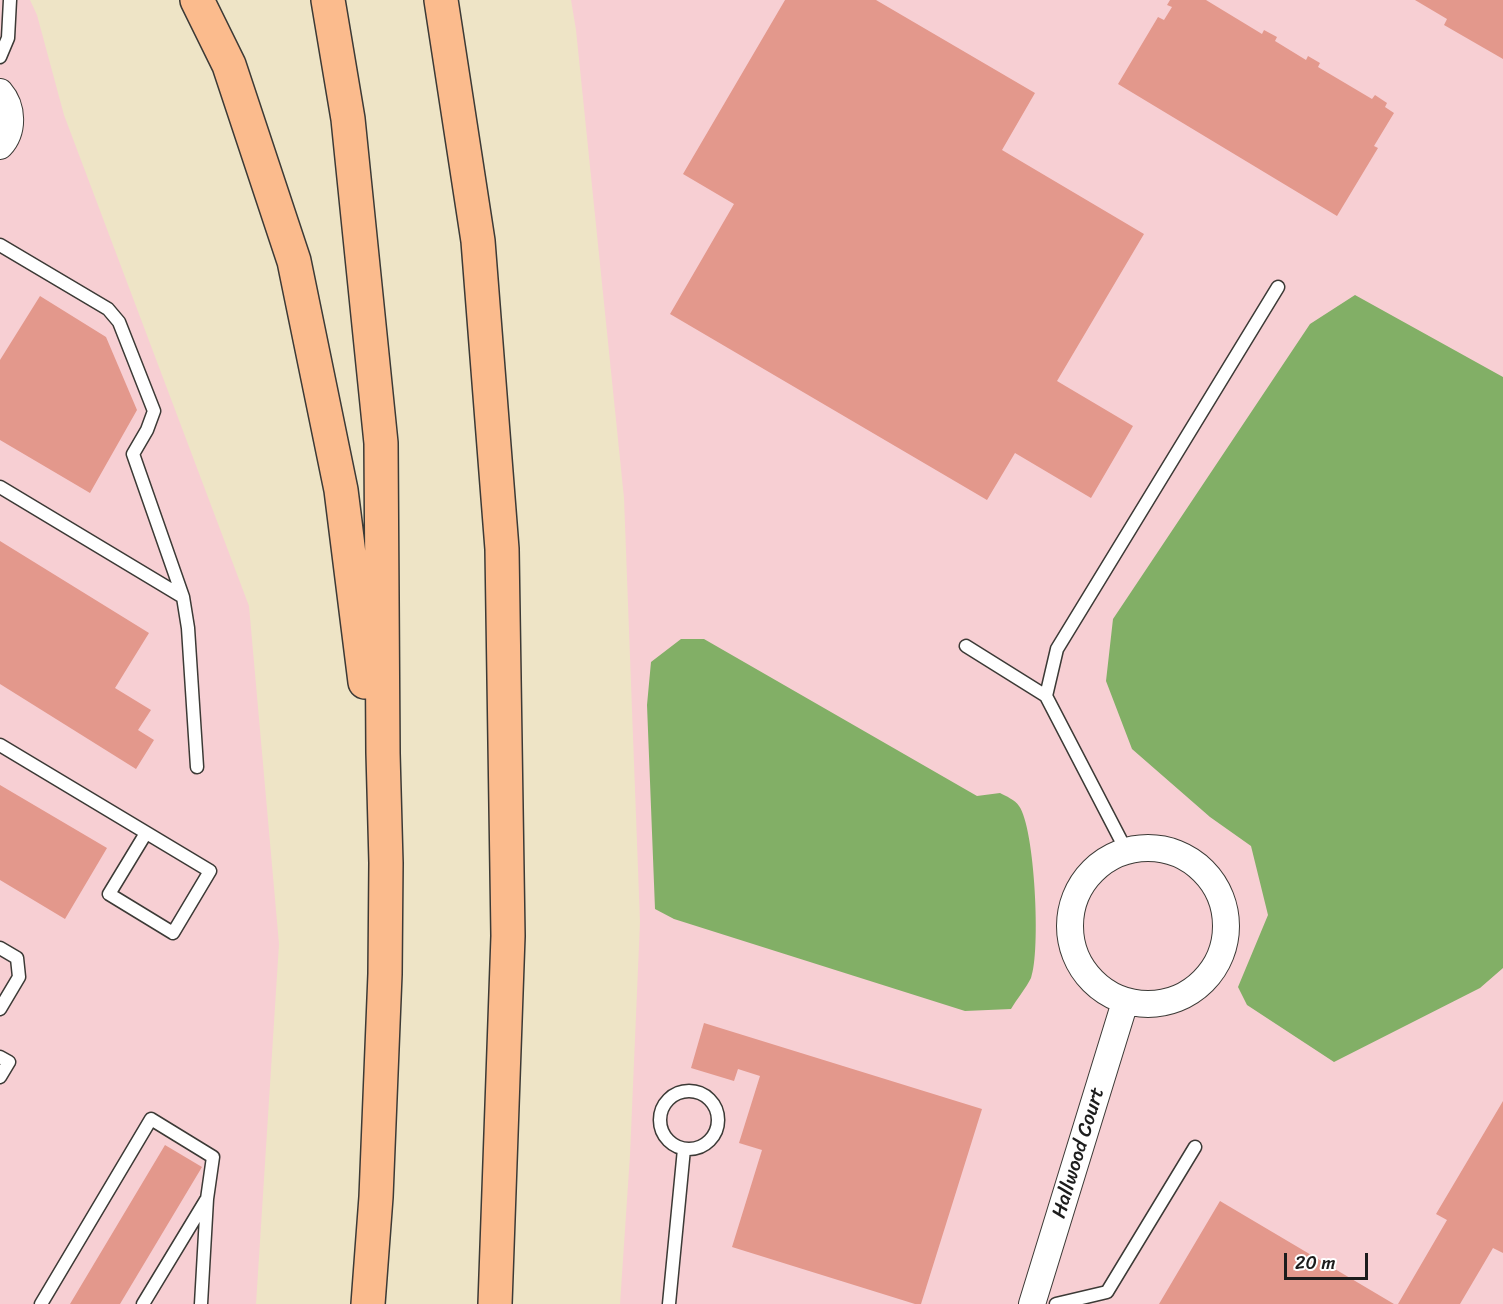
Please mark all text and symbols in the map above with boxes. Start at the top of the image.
street label: Hallwood Court [1048,1085,1110,1221]
scale bar [1287,1241,1371,1279]
text: 20 m [1295,1247,1335,1279]

